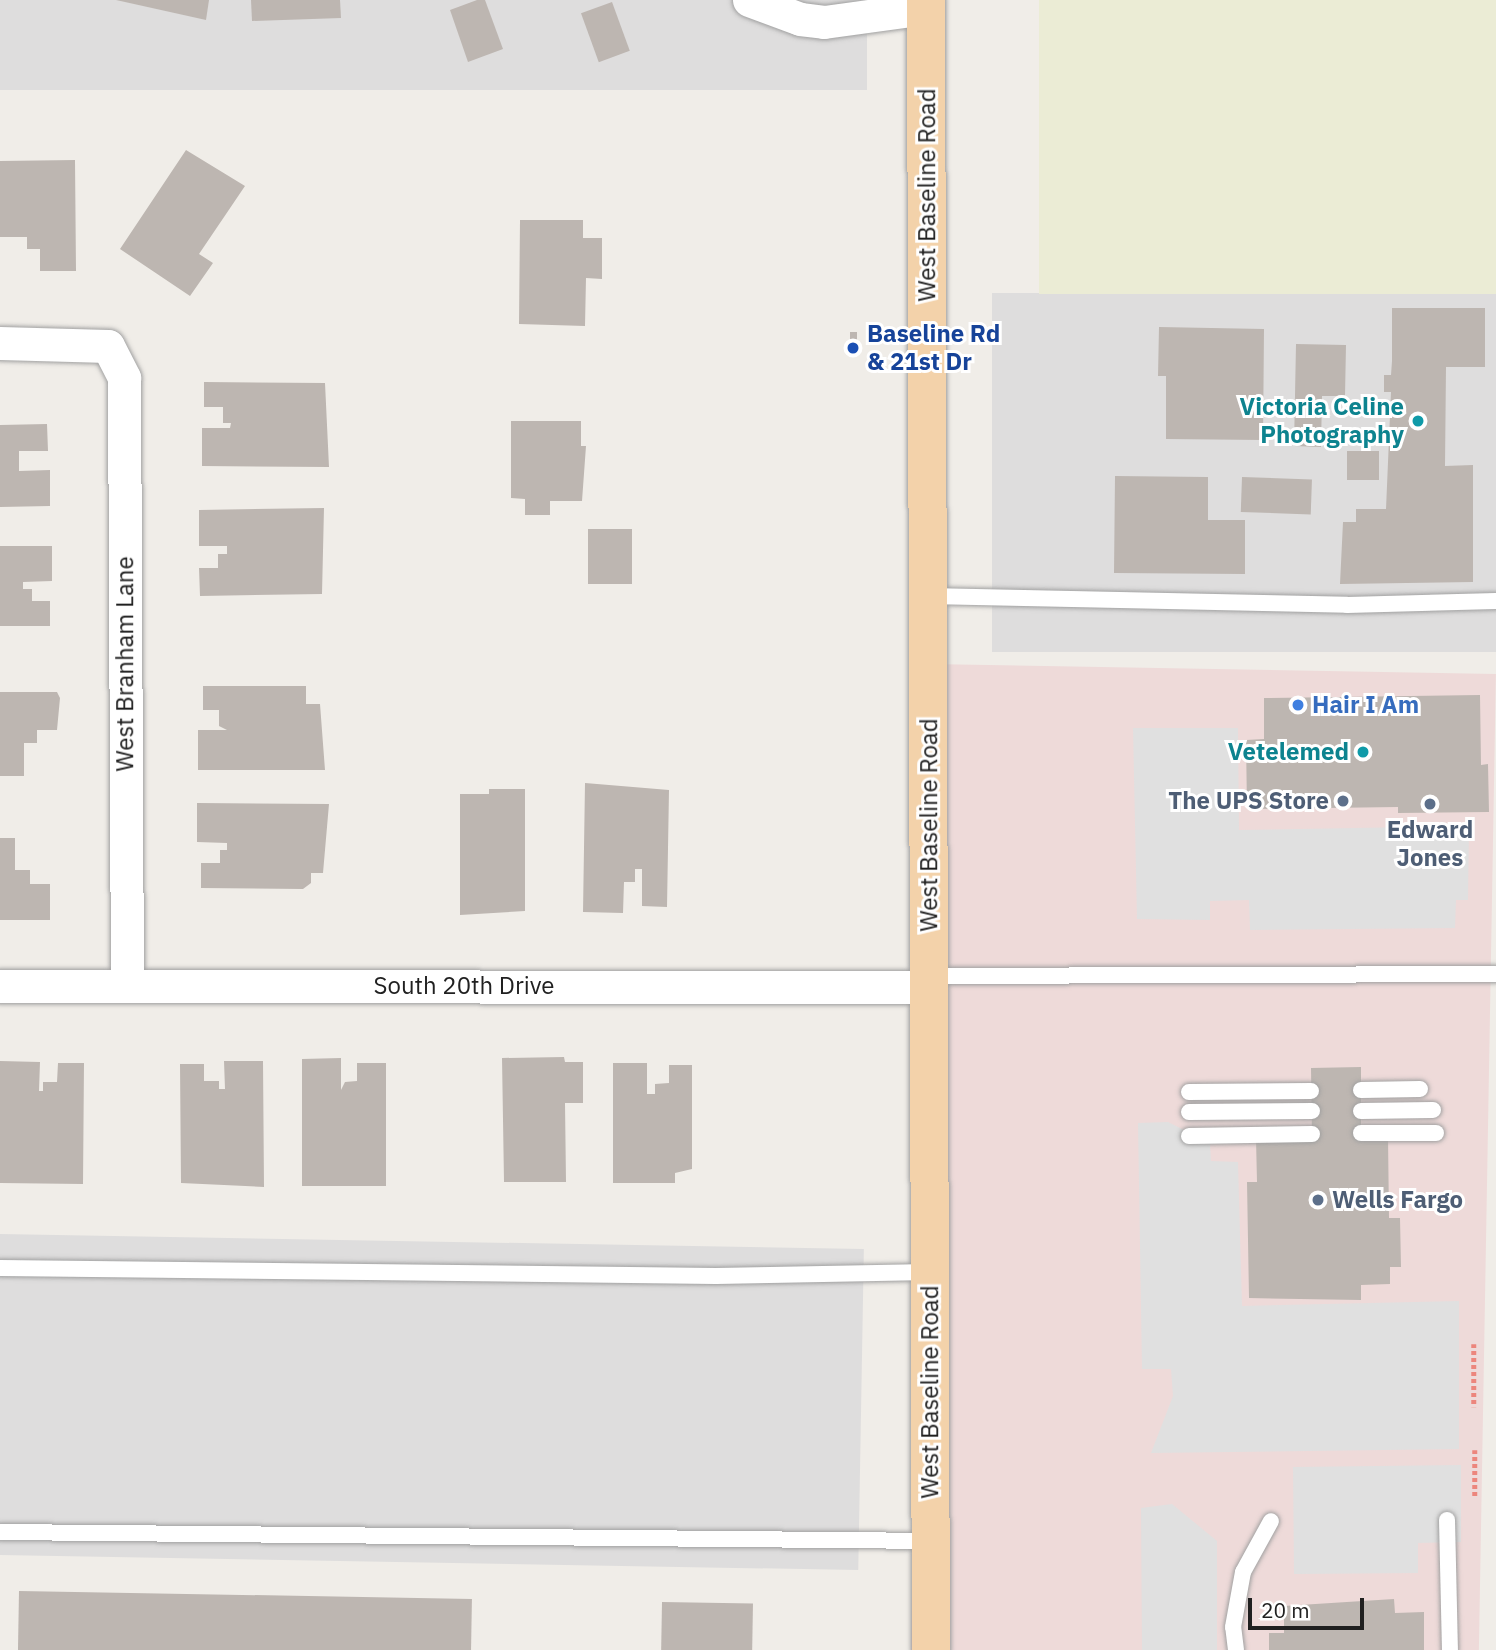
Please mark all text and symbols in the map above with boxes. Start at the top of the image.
street label: West Baseline Road [913,88,941,302]
place label: Baseline Rd & 21st Dr [867,320,1000,376]
marker: Baseline Rd & 21st Dr [845,340,861,356]
place label: Victoria Celine Photography [1240,393,1404,449]
marker: Victoria Celine Photography [1410,413,1426,429]
street label: West Branham Lane [111,556,139,772]
place label: Hair I Am [1312,691,1419,719]
marker: Hair I Am [1290,697,1306,713]
street label: West Baseline Road [915,718,943,932]
place label: Vetelemed [1228,738,1349,766]
marker: Vetelemed [1355,744,1371,760]
place label: The UPS Store [1168,787,1329,815]
marker: The UPS Store [1335,793,1351,809]
marker: Edward Jones [1422,796,1438,812]
place label: Edward Jones [1387,816,1473,872]
street label: South 20th Drive [374,972,554,1000]
place label: Wells Fargo [1332,1186,1463,1214]
marker: Wells Fargo [1310,1192,1326,1208]
street label: West Baseline Road [916,1285,944,1499]
scale bar [1251,1584,1366,1628]
text: 20 m [1261,1596,1310,1624]

